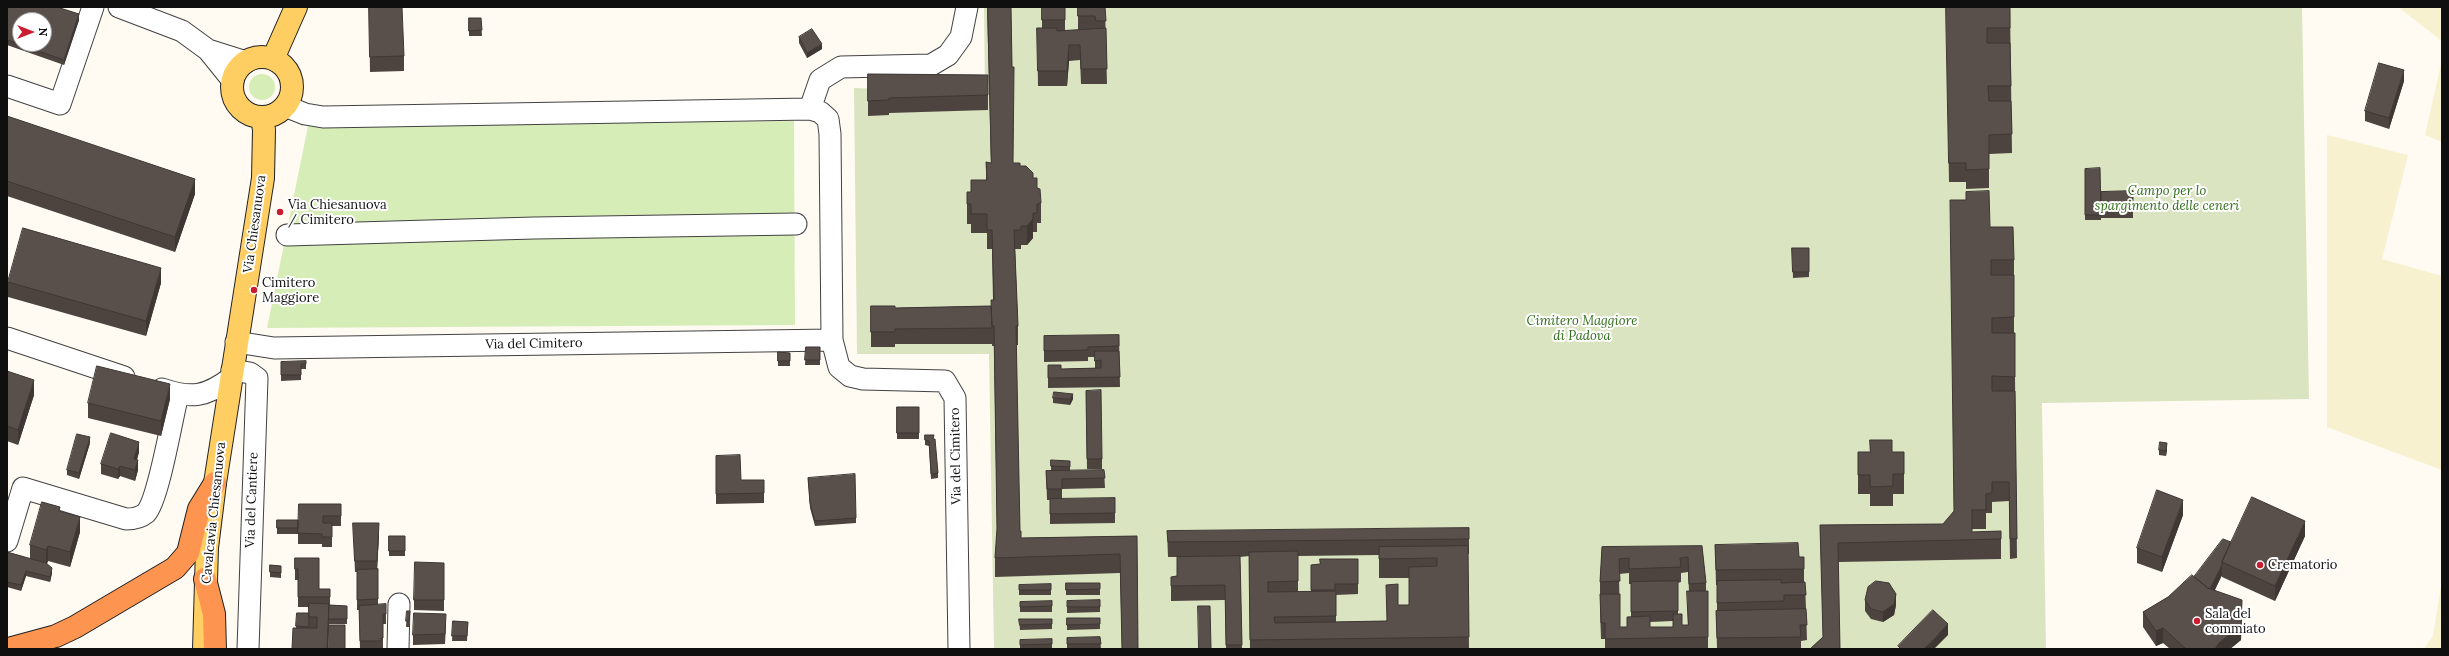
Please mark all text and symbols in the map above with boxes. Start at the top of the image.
north arrow [12,12,52,52]
text: N [36,28,50,36]
street label: Via Chiesanuova [240,174,270,274]
park label: Campo per lo spargimento delle ceneri [2095,183,2239,214]
place label: Via Chiesanuova / Cimitero [288,197,387,228]
marker: Via Chiesanuova / Cimitero [275,207,285,217]
place label: Cimitero Maggiore [262,275,319,306]
marker: Cimitero Maggiore [249,285,259,295]
park label: Cimitero Maggiore di Padova [1526,313,1638,344]
street label: Via del Cimitero [485,335,583,353]
street label: Via del Cimitero [947,407,965,505]
street label: Cavalcavia Chiesanuova [199,441,229,585]
street label: Via del Cantiere [243,452,261,548]
place label: Crematorio [2268,557,2337,573]
marker: Crematorio [2255,560,2265,570]
place label: Sala del commiato [2205,606,2266,637]
marker: Sala del commiato [2192,616,2202,626]

